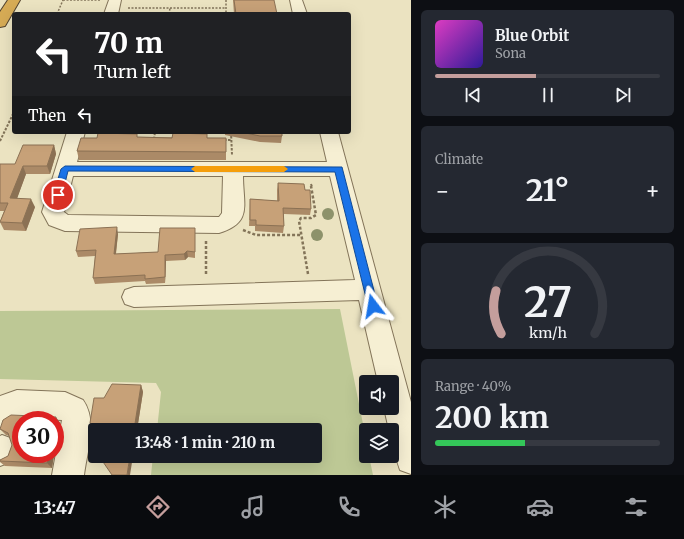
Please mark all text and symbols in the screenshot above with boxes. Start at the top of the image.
text: 70 m [94,25,163,61]
text: Blue Orbit [495,26,569,45]
icon: left [28,28,80,80]
text: Sona [495,45,526,62]
text: Turn left [94,60,171,83]
icon: previous [462,84,484,106]
icon: pause [537,84,559,106]
icon: next [612,84,634,106]
icon: left [74,104,96,126]
text: Then [28,106,66,125]
text: Climate [435,151,483,168]
text: 21° [526,171,569,209]
text: − [435,177,450,205]
text: + [645,177,660,205]
pin [41,178,75,212]
icon: arrive [47,184,69,206]
text: 27 [523,275,572,327]
position arrow [352,285,394,327]
text: km/h [529,323,567,341]
map controls [359,375,399,463]
button: sound [359,375,399,415]
text: Range · 40% [435,378,511,395]
text: 200 km [435,398,549,436]
speed limit sign: 30 [12,411,64,463]
button: layers [359,423,399,463]
text: 13:48 · 1 min · 210 m [135,433,275,452]
icon: directions [144,493,172,521]
icon: music [239,493,267,521]
icon: phone [335,493,363,521]
icon: climate [431,493,459,521]
icon: car [526,493,554,521]
icon: filters [622,493,650,521]
text: 13:47 [34,496,76,519]

